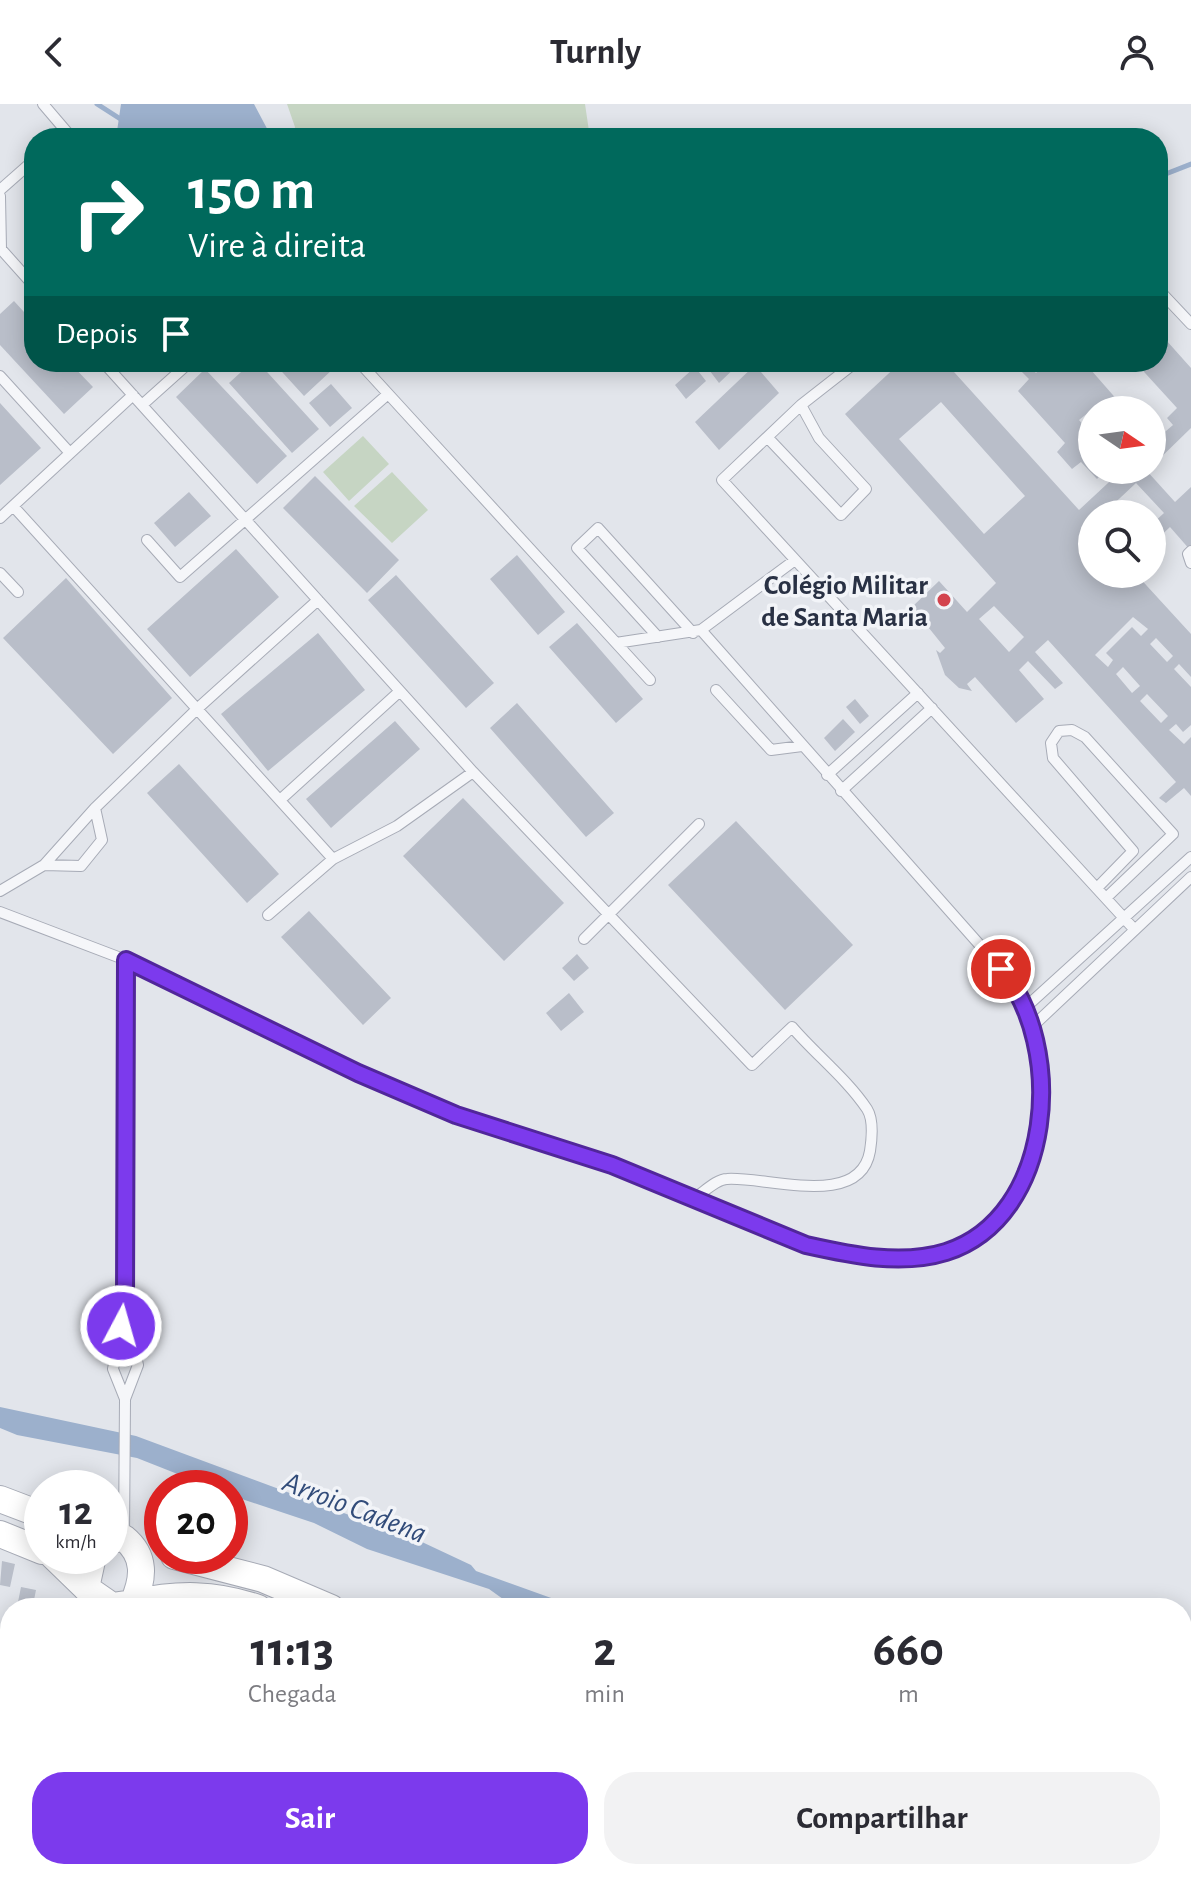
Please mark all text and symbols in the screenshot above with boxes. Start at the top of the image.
icon: back [32,30,76,74]
icon: person [1115,30,1159,74]
text: Turnly [550,34,641,70]
icon: right [56,160,160,264]
text: 150 m [188,163,315,219]
text: Vire à direita [188,228,366,264]
icon: arrive [154,312,198,356]
text: Depois [56,319,138,349]
north arrow [1078,396,1166,484]
map controls [1078,396,1166,588]
button: search [1078,500,1166,588]
place label: Colégio Militar de Santa Maria [761,572,928,632]
marker: Colégio Militar de Santa Maria [935,591,953,609]
pin [967,935,1035,1003]
icon: arrive [979,947,1023,991]
position arrow [79,1284,163,1368]
water label: Arroio Cadena [278,1467,430,1549]
speed limit sign: 20 [144,1470,248,1574]
text: 12 [59,1492,93,1532]
text: km/h [55,1532,97,1552]
text: 11:13 [250,1627,334,1675]
text: 2 [593,1627,616,1675]
text: 660 [873,1627,944,1675]
text: Chegada [248,1681,336,1707]
text: min [584,1681,625,1707]
text: m [898,1681,919,1707]
button: Sair [32,1772,588,1864]
button: Compartilhar [604,1772,1160,1864]

